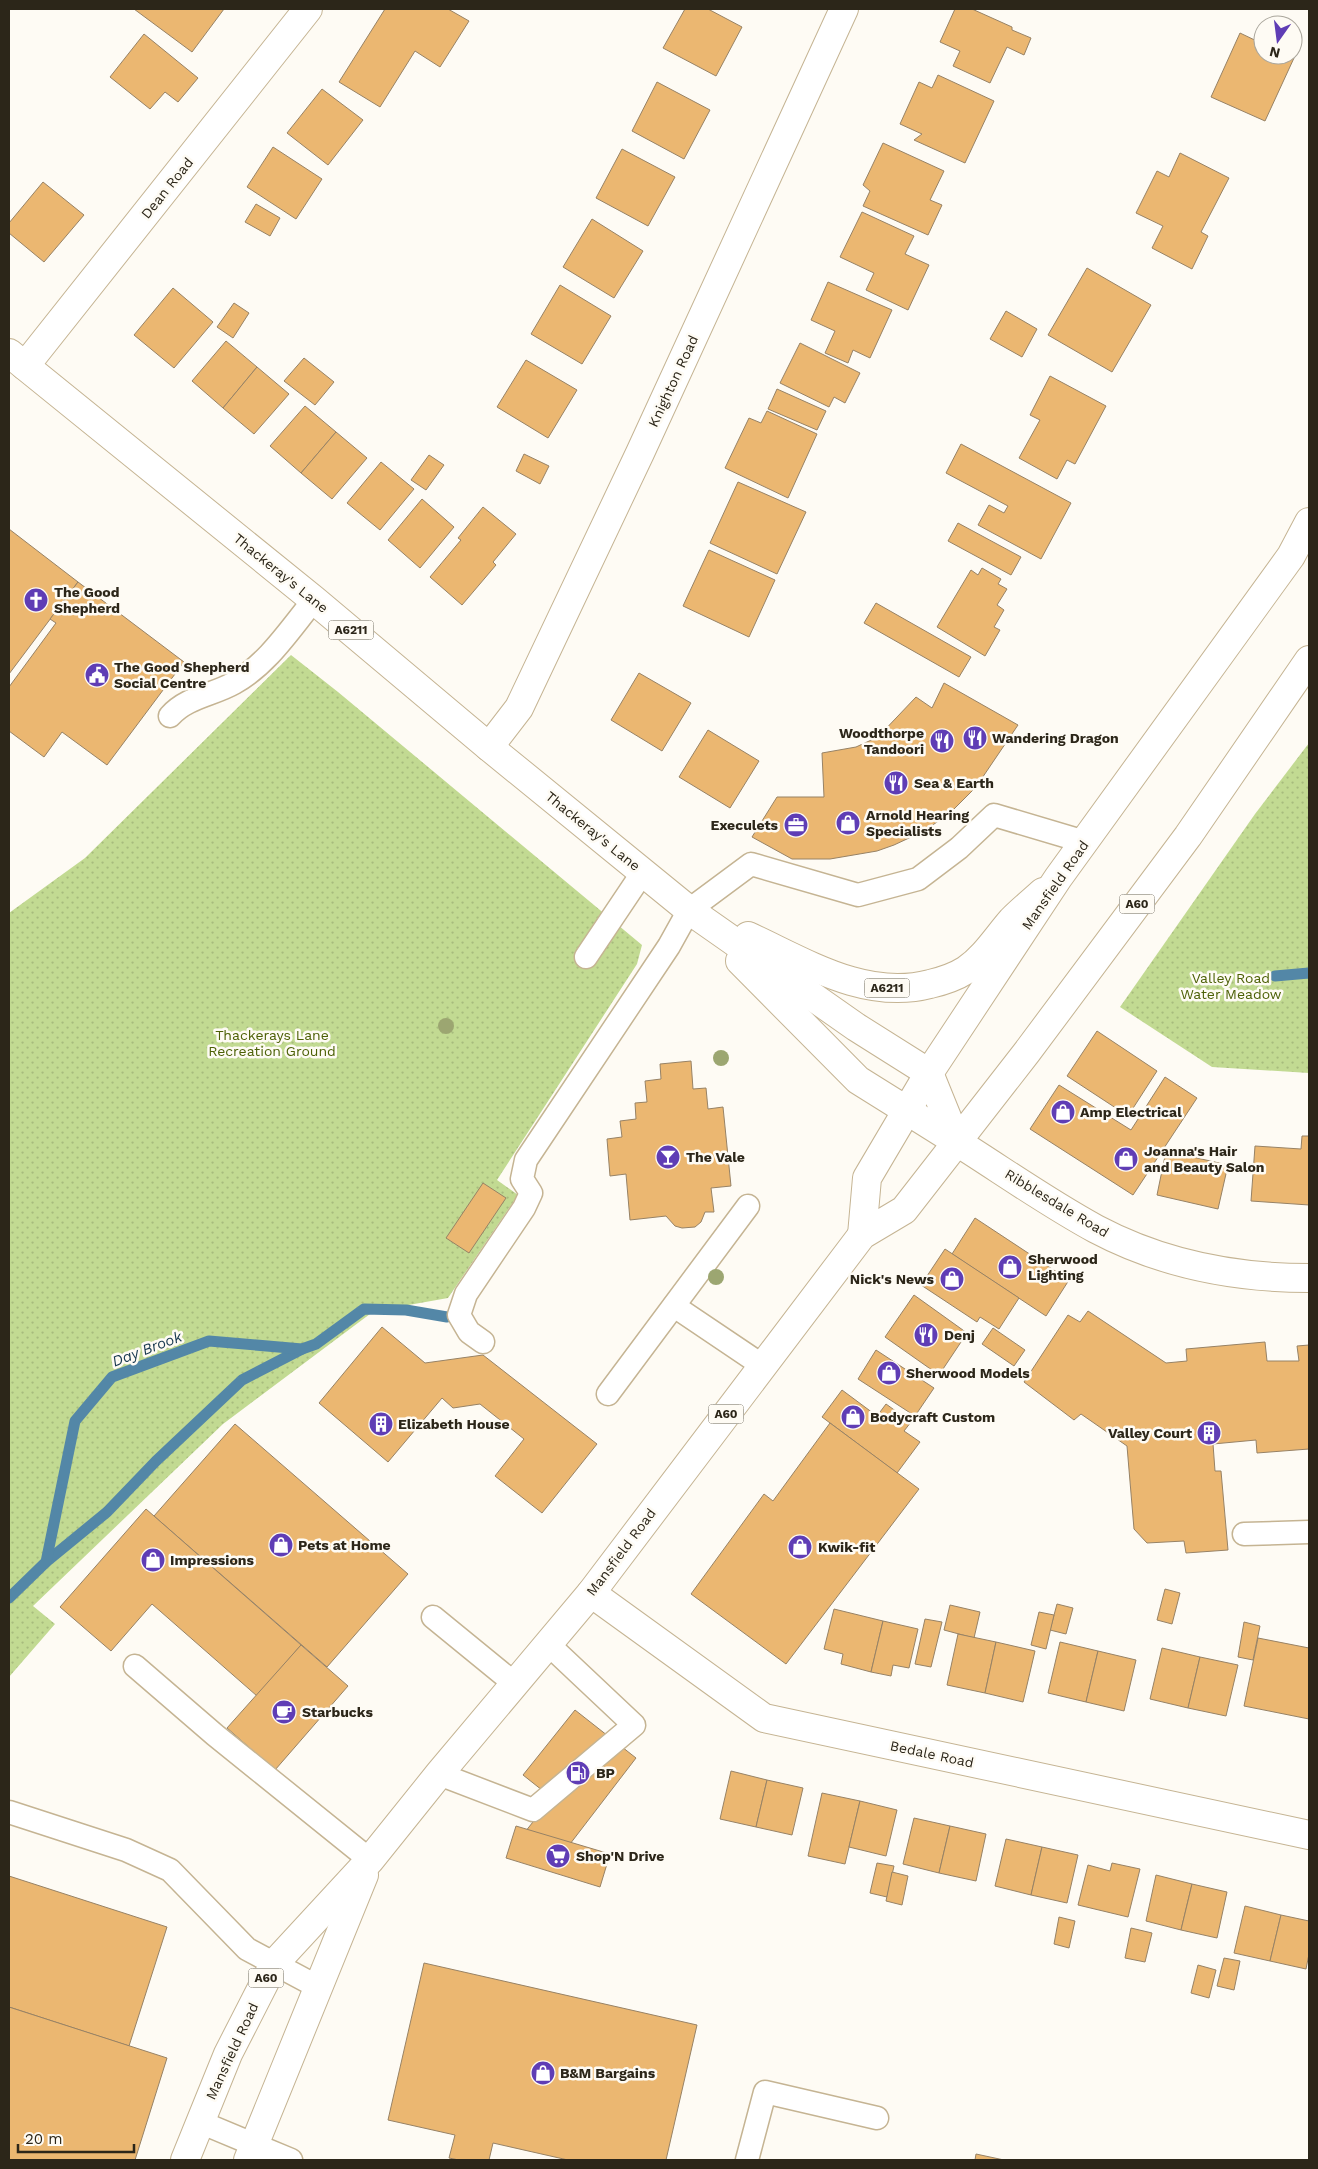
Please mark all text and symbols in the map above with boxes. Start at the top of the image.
north arrow [1253,15,1303,65]
text: N [1268,44,1282,62]
street label: Dean Road [138,154,196,222]
street label: Knighton Road [645,333,701,429]
street label: Thackeray's Lane [231,530,331,616]
place label: The Good Shepherd [54,584,120,616]
church icon: The Good Shepherd [23,587,49,613]
road number: A6211 [328,620,374,640]
place label: The Good Shepherd Social Centre [114,659,250,691]
public building icon: The Good Shepherd Social Centre [84,662,110,688]
place label: Woodthorpe Tandoori [839,725,924,757]
restaurant icon: Wandering Dragon [962,725,988,751]
restaurant icon: Woodthorpe Tandoori [929,728,955,754]
place label: Wandering Dragon [992,730,1119,746]
restaurant icon: Sea & Earth [883,770,909,796]
place label: Sea & Earth [914,775,994,791]
street label: Thackeray's Lane [543,788,643,874]
place label: Arnold Hearing Specialists [866,807,969,839]
shop icon: Arnold Hearing Specialists [835,810,861,836]
office icon: Execulets [783,812,809,838]
place label: Execulets [710,817,779,833]
street label: Mansfield Road [1018,837,1092,933]
road number: A60 [1120,894,1154,914]
park label: Valley Road Water Meadow [1180,970,1282,1002]
road number: A6211 [864,978,910,998]
park label: Thackerays Lane Recreation Ground [208,1027,336,1059]
shop icon: Amp Electrical [1050,1099,1076,1125]
place label: Amp Electrical [1080,1104,1182,1120]
place label: Joanna's Hair and Beauty Salon [1144,1143,1264,1175]
bar icon: The Vale [655,1144,681,1170]
shop icon: Joanna's Hair and Beauty Salon [1113,1146,1139,1172]
place label: The Vale [686,1149,745,1165]
street label: Ribblesdale Road [1002,1166,1112,1240]
place label: Sherwood Lighting [1028,1251,1098,1283]
shop icon: Sherwood Lighting [997,1254,1023,1280]
shop icon: Nick's News [939,1266,965,1292]
place label: Nick's News [850,1271,935,1287]
restaurant icon: Denj [913,1322,939,1348]
water label: Day Brook [110,1327,185,1371]
place label: Denj [944,1327,975,1343]
shop icon: Sherwood Models [876,1360,902,1386]
place label: Sherwood Models [906,1365,1030,1381]
shop icon: Bodycraft Custom [840,1404,866,1430]
road number: A60 [708,1405,744,1424]
place label: Bodycraft Custom [870,1409,995,1425]
building icon: Elizabeth House [368,1411,394,1437]
place label: Elizabeth House [398,1416,510,1432]
building icon: Valley Court [1196,1420,1222,1446]
place label: Valley Court [1108,1425,1192,1441]
street label: Mansfield Road [583,1505,659,1599]
shop icon: Pets at Home [268,1532,294,1558]
shop icon: Kwik-fit [787,1534,813,1560]
place label: Pets at Home [298,1537,391,1553]
place label: Kwik-fit [818,1539,875,1555]
shop icon: Impressions [140,1547,166,1573]
place label: Impressions [170,1552,254,1568]
cafe icon: Starbucks [271,1699,297,1725]
place label: Starbucks [302,1704,373,1720]
street label: Bedale Road [889,1737,975,1771]
fuel station icon: BP [565,1760,591,1786]
place label: BP [596,1765,615,1781]
supermarket icon: Shop'N Drive [545,1843,571,1869]
place label: Shop'N Drive [576,1848,664,1864]
road number: A60 [248,1969,284,1988]
street label: Mansfield Road [203,2000,261,2102]
shop icon: B&M Bargains [530,2060,556,2086]
place label: B&M Bargains [560,2065,656,2081]
scale bar [18,2122,134,2154]
text: 20 m [25,2130,63,2148]

